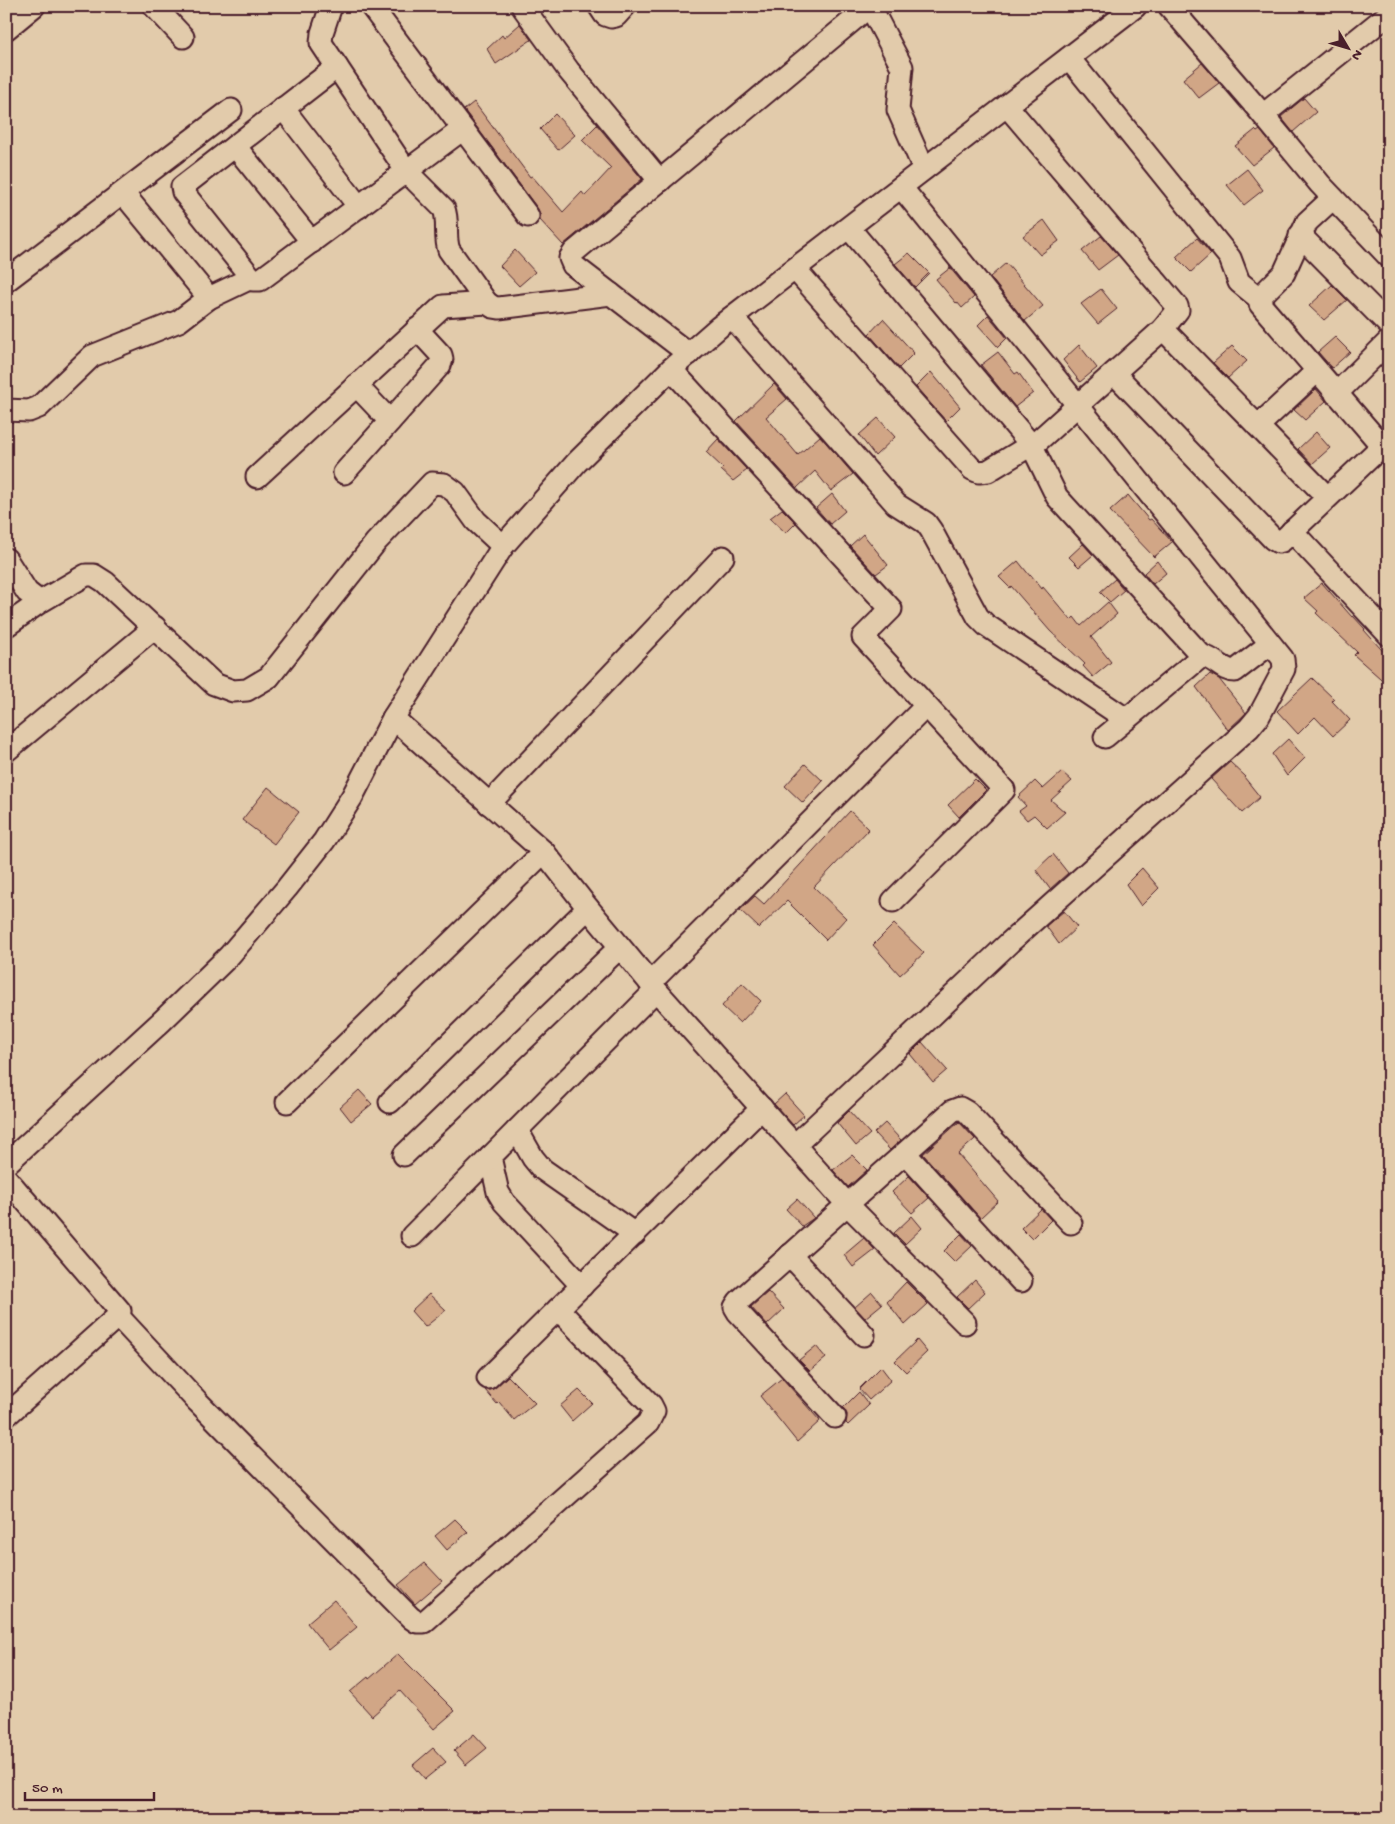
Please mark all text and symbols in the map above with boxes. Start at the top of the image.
north arrow [1322,22,1372,72]
text: N [1347,46,1366,63]
scale bar [25,1769,154,1801]
text: 50 m [32,1780,63,1798]

